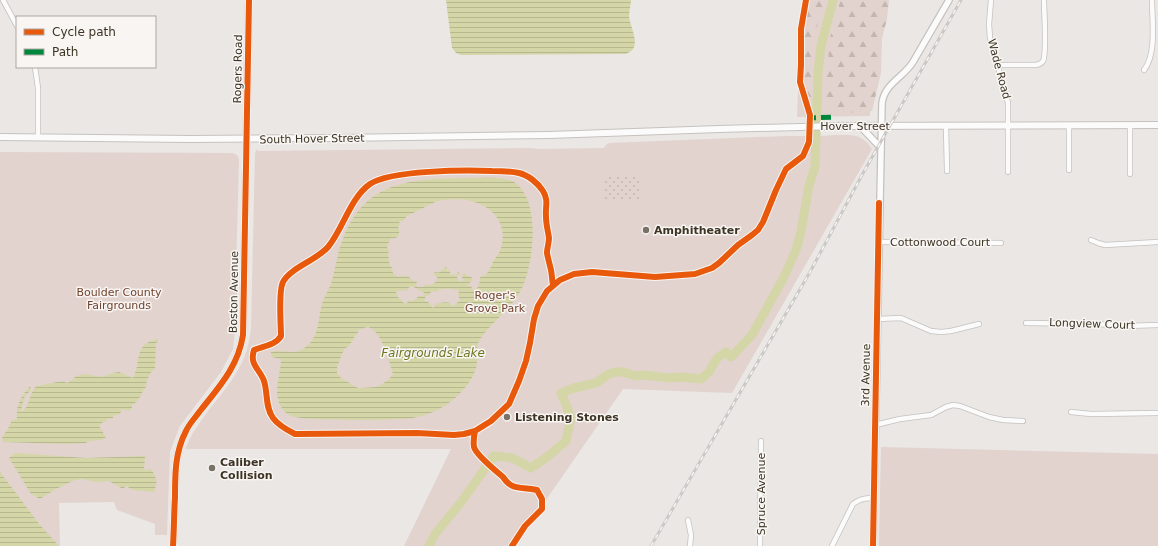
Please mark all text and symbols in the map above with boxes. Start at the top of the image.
legend [16,16,156,68]
text: Cycle path [52,25,116,39]
street label: Rogers Road [231,34,245,104]
street label: Wade Road [985,37,1013,101]
text: Path [52,45,78,59]
street label: Hover Street [820,120,891,133]
street label: South Hover Street [259,132,365,146]
place label: Amphitheater [654,224,740,237]
marker: Amphitheater [641,225,651,235]
street label: Cottonwood Court [890,236,991,249]
street label: Boston Avenue [227,250,241,333]
park label: Boulder County Fairgrounds [76,286,162,312]
park label: Roger's Grove Park [465,289,526,315]
street label: Longview Court [1049,316,1136,332]
street label: 3rd Avenue [859,343,873,406]
water label: Fairgrounds Lake [381,346,485,360]
place label: Listening Stones [515,411,619,424]
marker: Listening Stones [502,412,512,422]
street label: Spruce Avenue [755,452,768,535]
place label: Caliber Collision [220,456,273,482]
marker: Caliber Collision [207,463,217,473]

